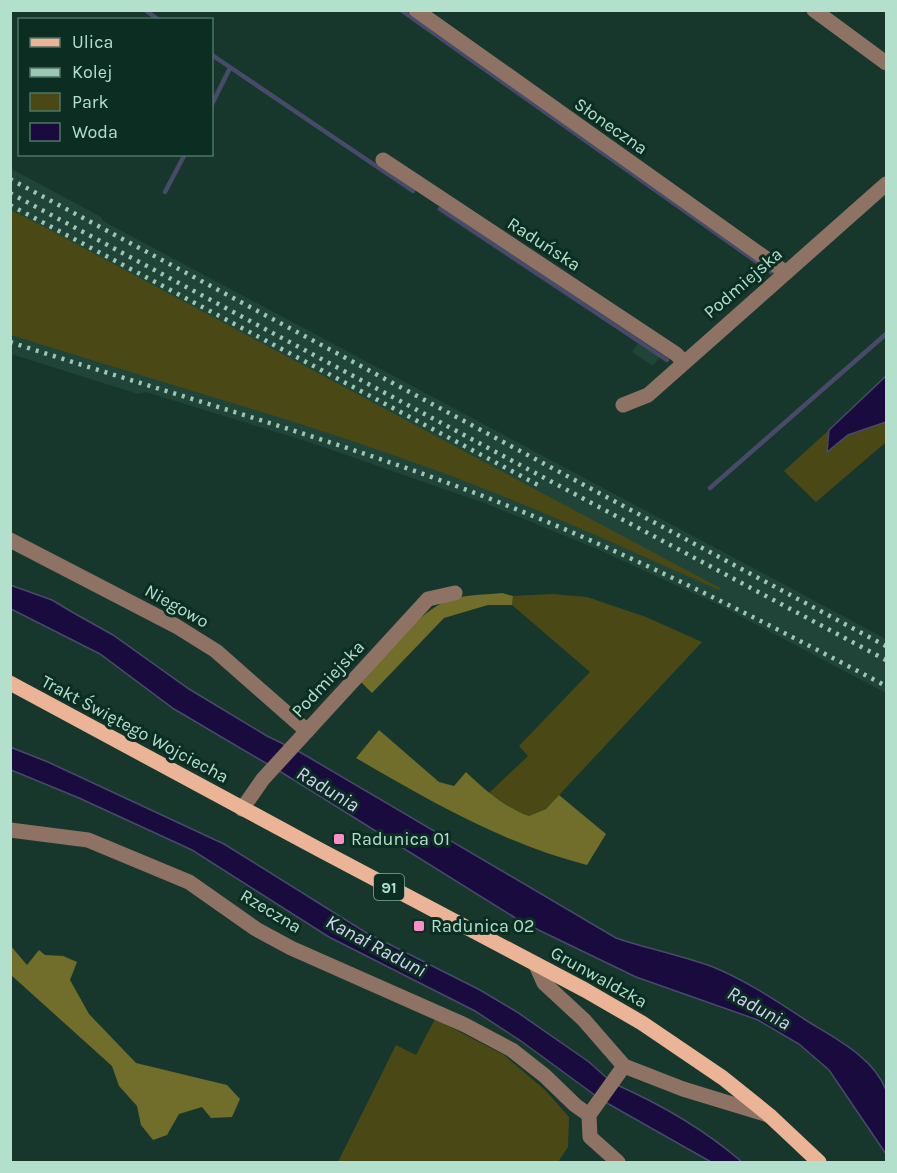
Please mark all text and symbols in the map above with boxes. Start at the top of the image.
legend [18,18,213,156]
text: Ulica [72,31,113,53]
text: Kolej [72,61,113,83]
text: Park [72,91,109,113]
street label: Słoneczna [570,93,652,159]
text: Woda [72,121,118,143]
street label: Raduńska [503,212,585,276]
street label: Podmiejska [699,243,787,323]
street label: Niegowo [141,579,213,633]
street label: Podmiejska [287,636,369,722]
street label: Trakt Świętego Wojciecha [38,669,233,788]
water label: Radunia [292,761,364,817]
place label: Radunica 01 [351,828,450,850]
marker: Radunica 01 [332,832,346,846]
road number: 91 [374,874,404,900]
street label: Rzeczna [236,884,306,938]
water label: Kanał Raduni [322,910,430,982]
place label: Radunica 02 [431,915,534,937]
marker: Radunica 02 [412,919,426,933]
street label: Grunwaldzka [547,941,651,1013]
water label: Radunia [723,981,795,1035]

